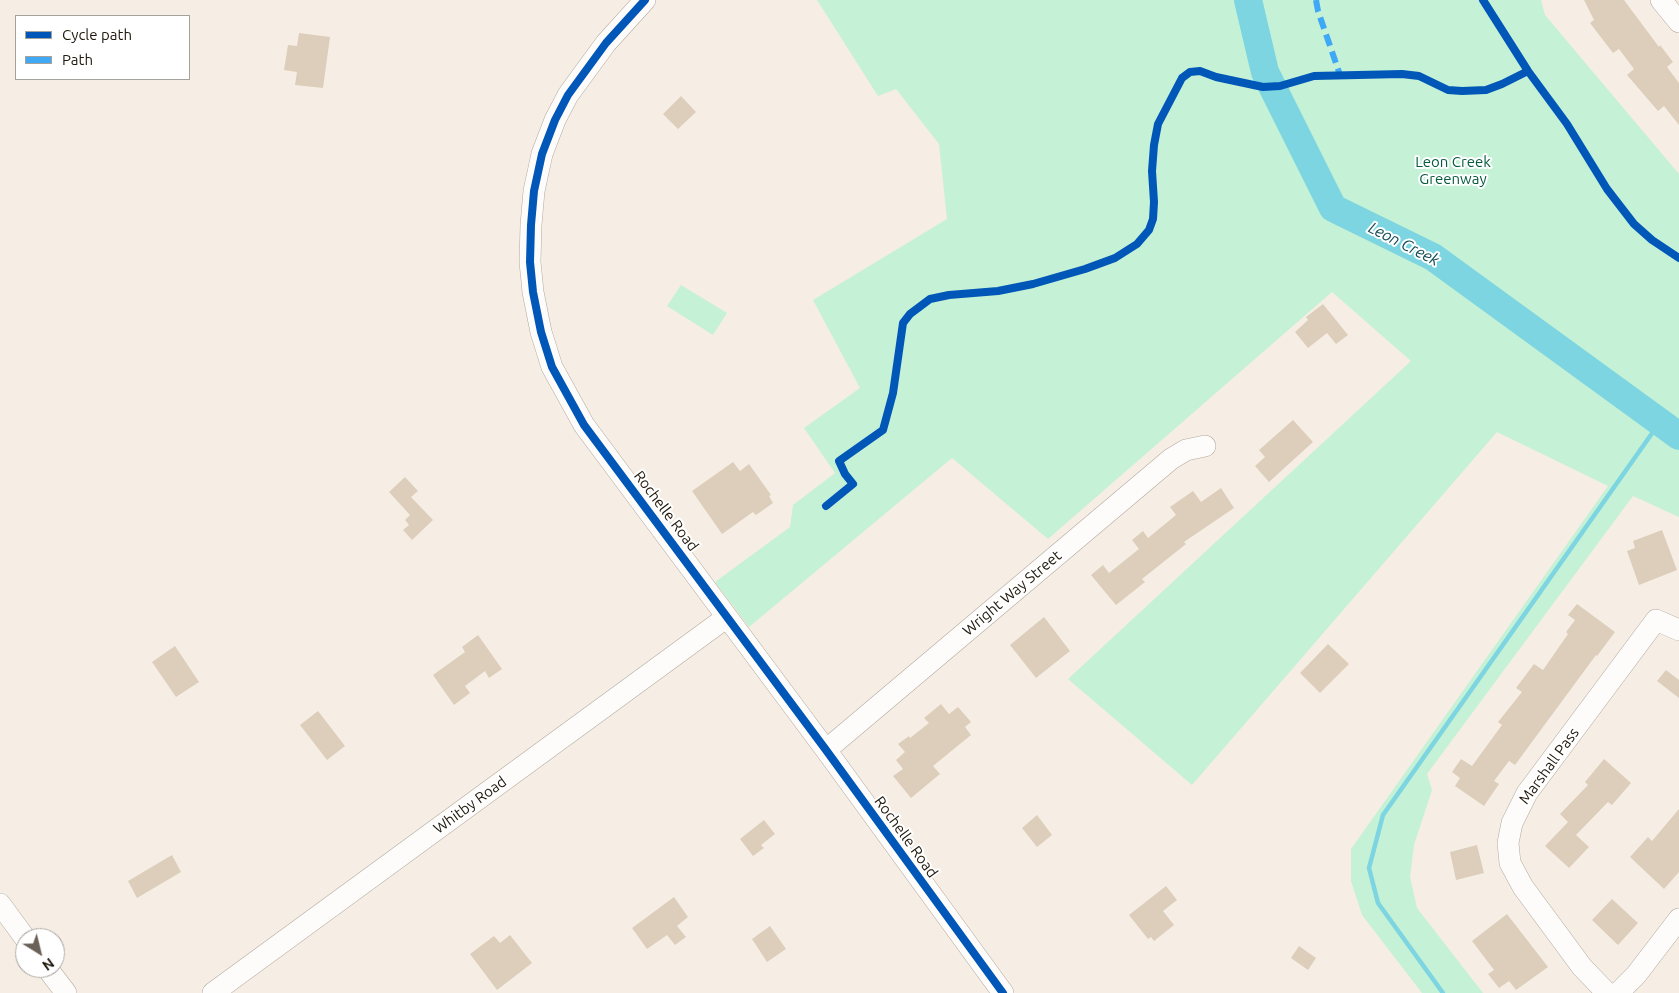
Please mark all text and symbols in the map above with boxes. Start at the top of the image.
legend [15,15,190,80]
text: Cycle path [62,26,132,43]
text: Path [62,51,93,68]
park label: Leon Creek Greenway [1415,153,1491,188]
water label: Leon Creek [1365,218,1443,270]
street label: Rochelle Road [630,467,702,555]
street label: Wright Way Street [959,546,1065,640]
street label: Marshall Pass [1515,724,1583,808]
street label: Whitby Road [430,772,510,838]
street label: Rochelle Road [870,793,942,881]
north arrow [15,928,65,978]
text: N [39,955,57,974]

